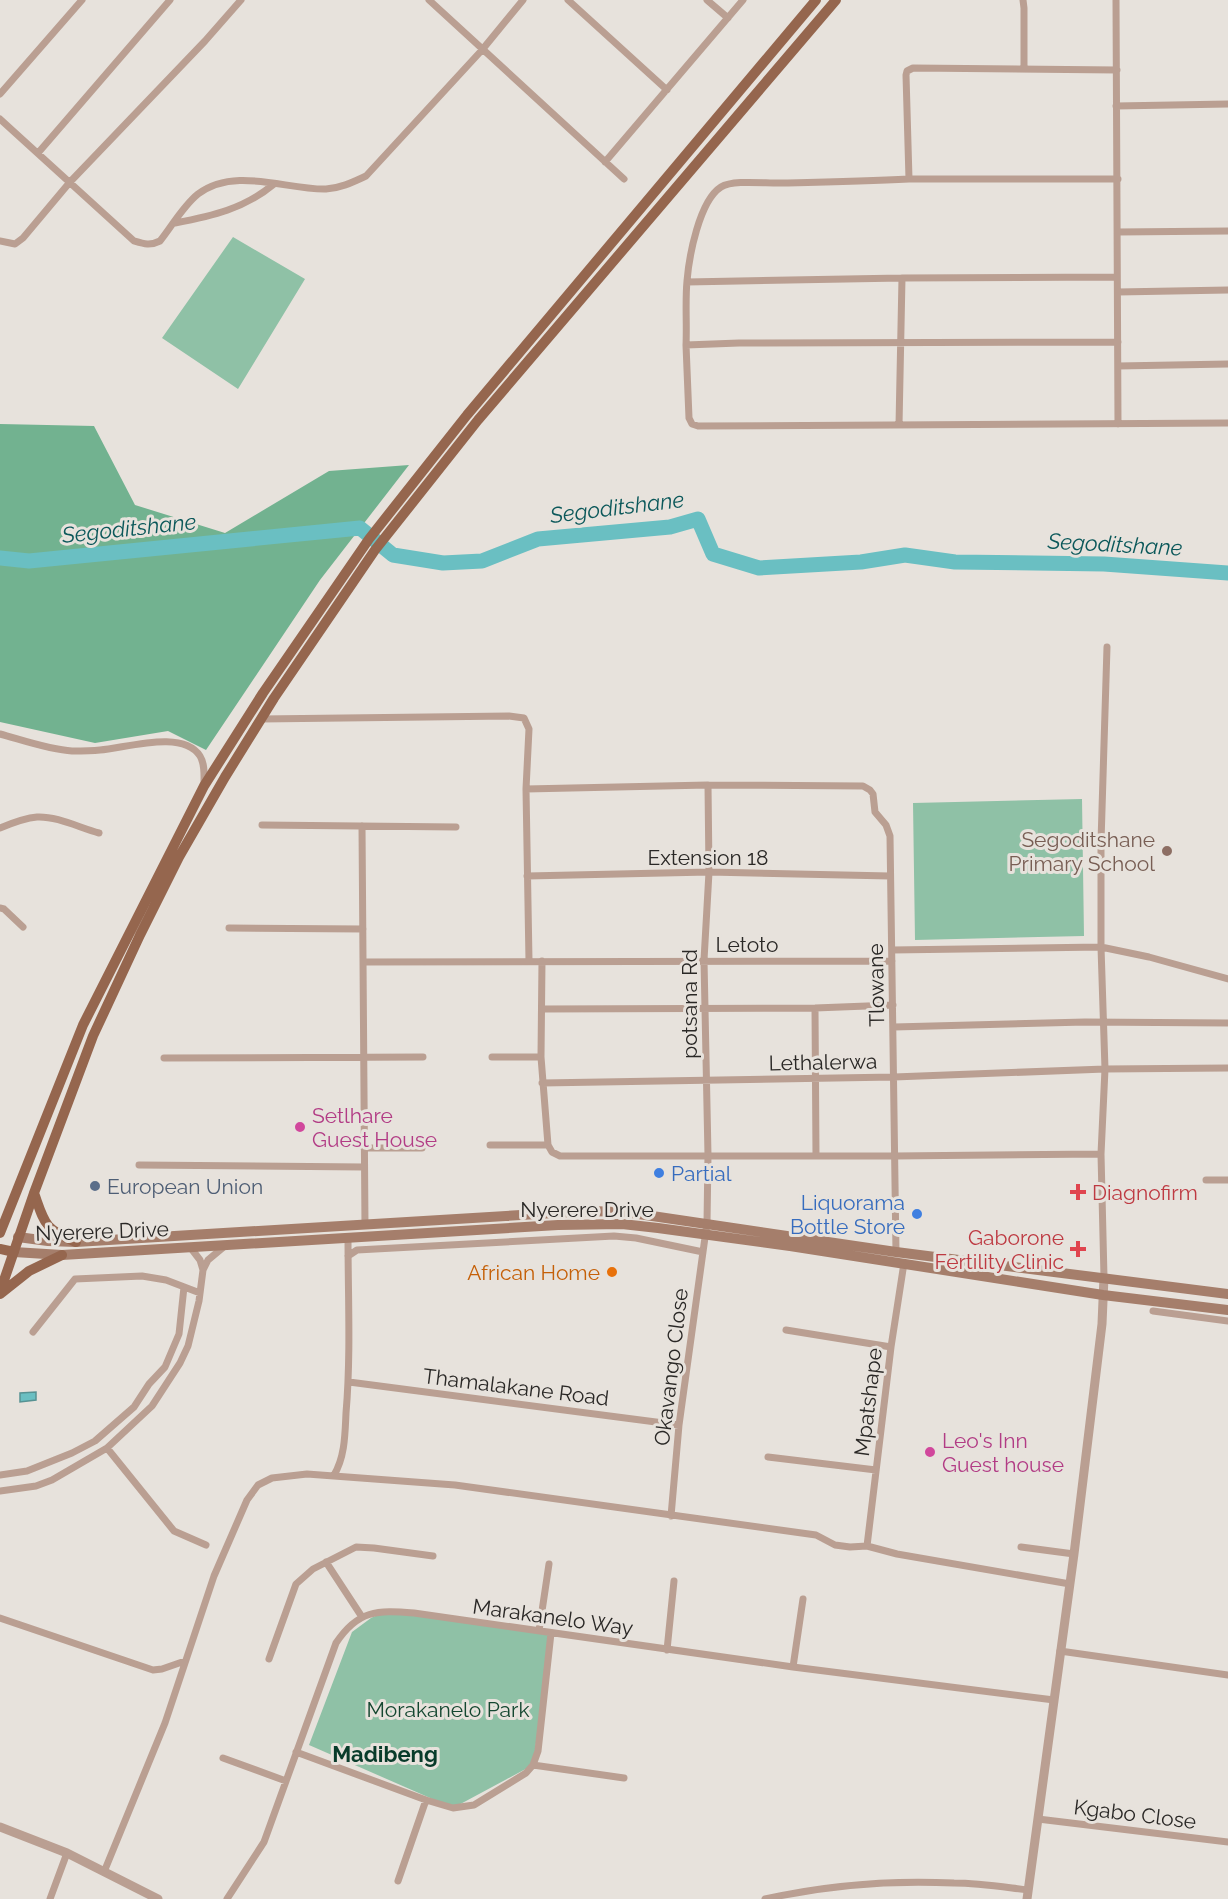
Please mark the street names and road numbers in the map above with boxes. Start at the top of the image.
street label: Extension 18 [647,845,769,870]
street label: Letoto [716,932,778,957]
street label: Tlowane [863,943,889,1027]
street label: potsana Rd [677,949,702,1059]
street label: Lethalerwa [768,1049,878,1075]
street label: Nyerere Drive [520,1197,654,1222]
street label: Nyerere Drive [35,1216,169,1246]
street label: Okavango Close [649,1287,693,1447]
street label: Mpatshape [849,1346,887,1458]
street label: Thamalakane Road [422,1363,610,1411]
street label: Marakanelo Way [471,1593,635,1641]
street label: Kgabo Close [1072,1794,1198,1834]

